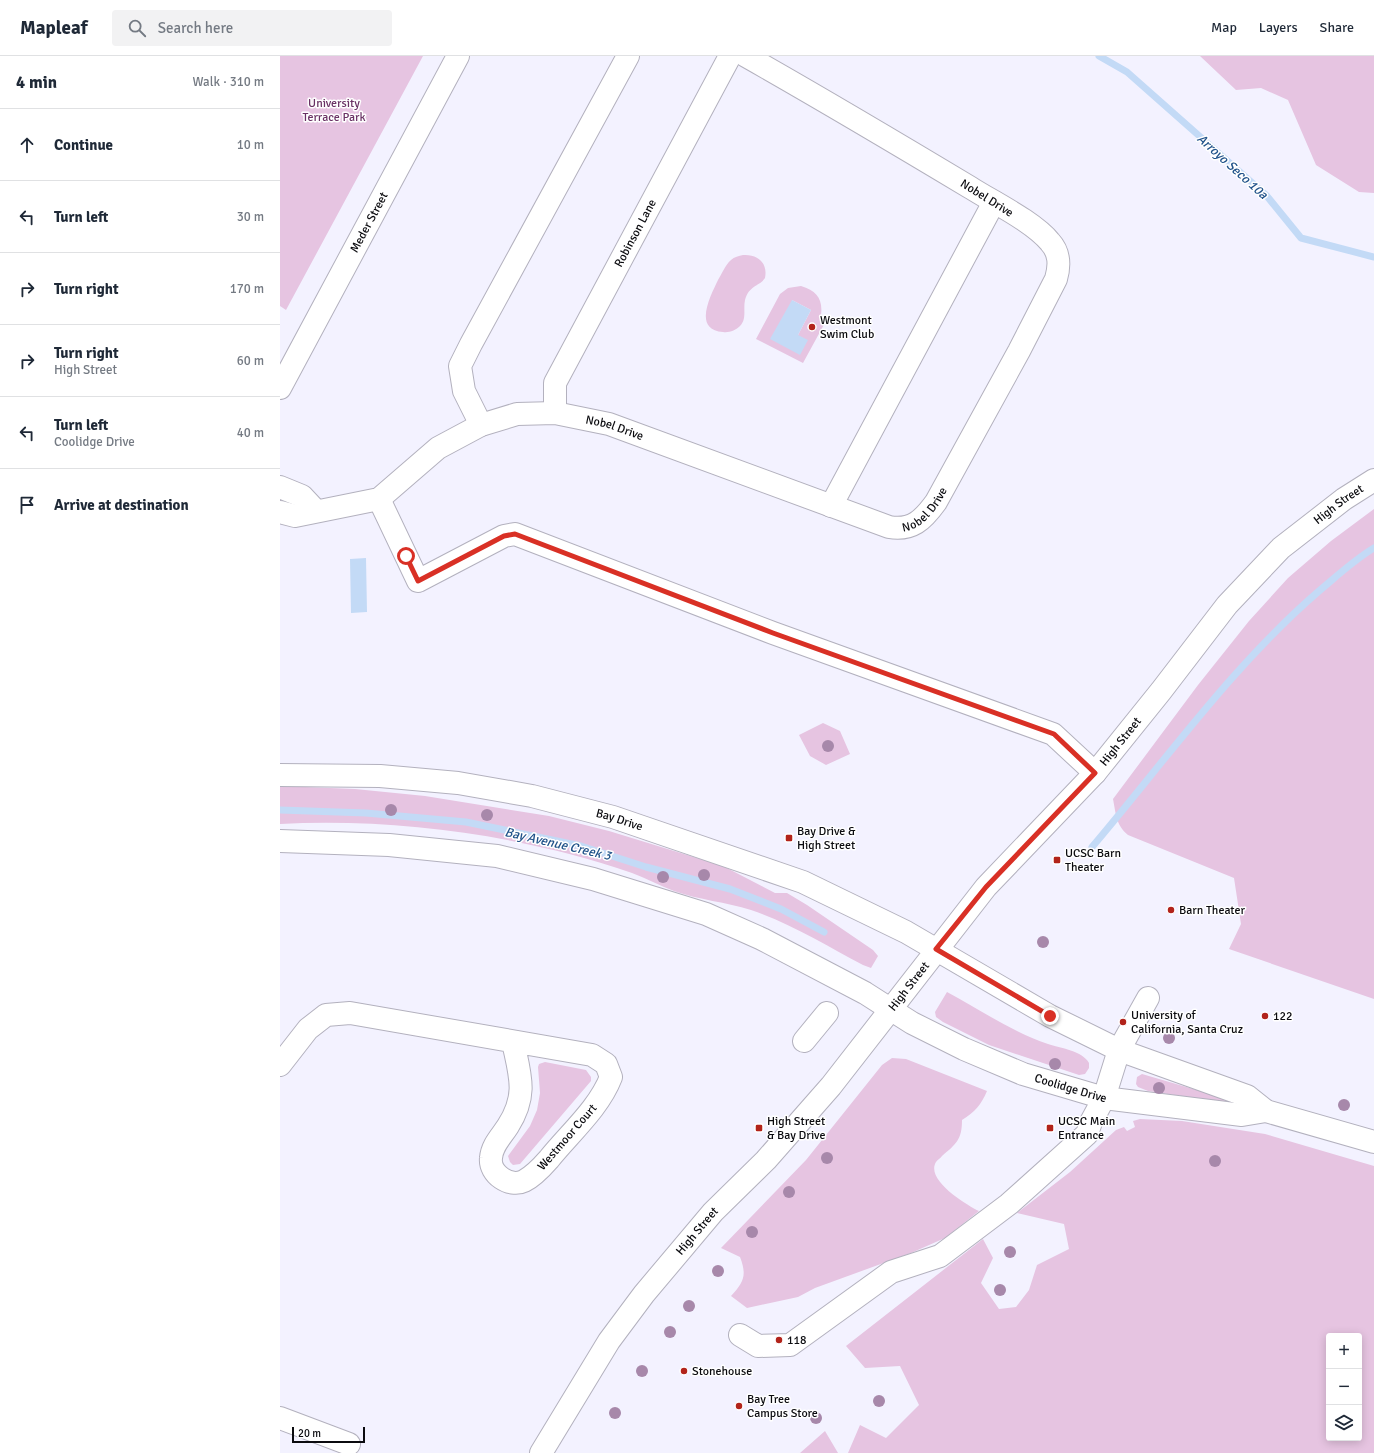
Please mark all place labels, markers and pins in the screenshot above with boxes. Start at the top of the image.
place label: Westmont Swim Club [820,313,874,342]
marker: Westmont Swim Club [807,322,817,332]
place label: Bay Drive & High Street [797,824,856,853]
marker: Bay Drive & High Street [784,833,794,843]
place label: UCSC Barn Theater [1065,846,1121,875]
marker: UCSC Barn Theater [1052,855,1062,865]
place label: Barn Theater [1179,903,1245,918]
marker: Barn Theater [1166,905,1176,915]
place label: University of California, Santa Cruz [1131,1008,1243,1037]
place label: 122 [1273,1009,1292,1024]
marker: 122 [1260,1011,1270,1021]
marker: University of California, Santa Cruz [1118,1017,1128,1027]
place label: High Street & Bay Drive [767,1114,825,1143]
place label: UCSC Main Entrance [1058,1114,1115,1143]
marker: High Street & Bay Drive [754,1123,764,1133]
marker: UCSC Main Entrance [1045,1123,1055,1133]
place label: 118 [787,1333,806,1348]
marker: 118 [774,1335,784,1345]
place label: Stonehouse [692,1364,752,1379]
marker: Stonehouse [679,1366,689,1376]
place label: Bay Tree Campus Store [747,1392,818,1421]
marker: Bay Tree Campus Store [734,1401,744,1411]

